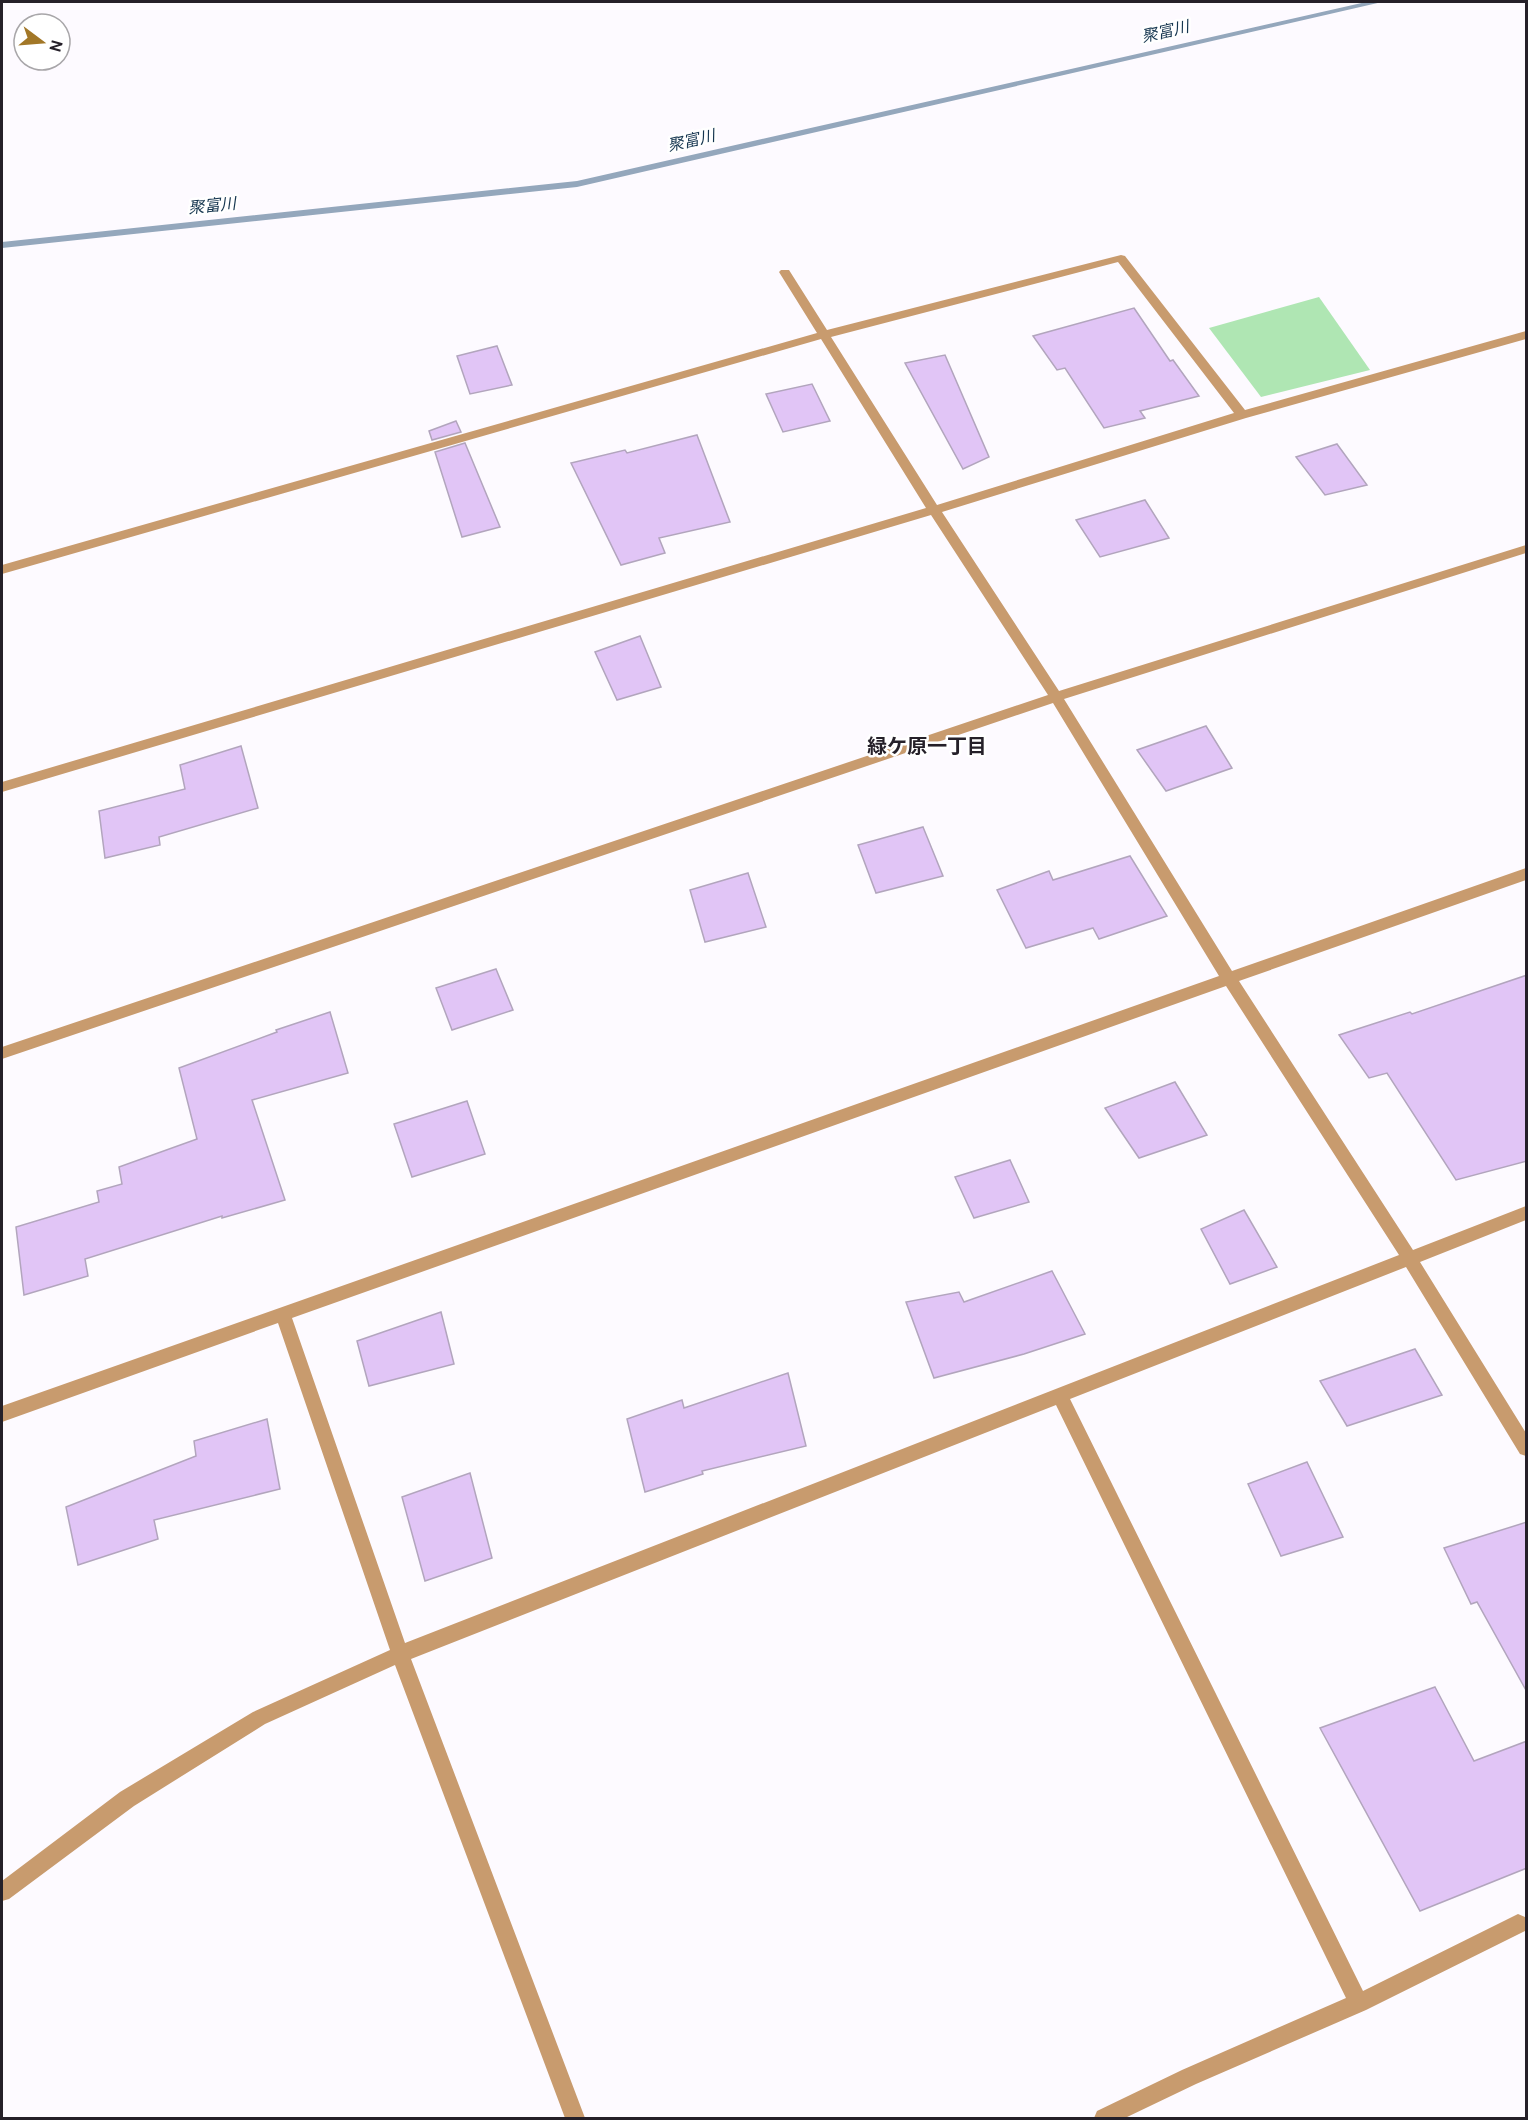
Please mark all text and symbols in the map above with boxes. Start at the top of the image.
north arrow [12,12,72,72]
water label: 聚富川 [1140,16,1193,46]
text: N [45,38,67,54]
water label: 聚富川 [666,125,719,155]
water label: 聚富川 [187,193,239,217]
district label: 緑ケ原一丁目 [867,734,987,758]

